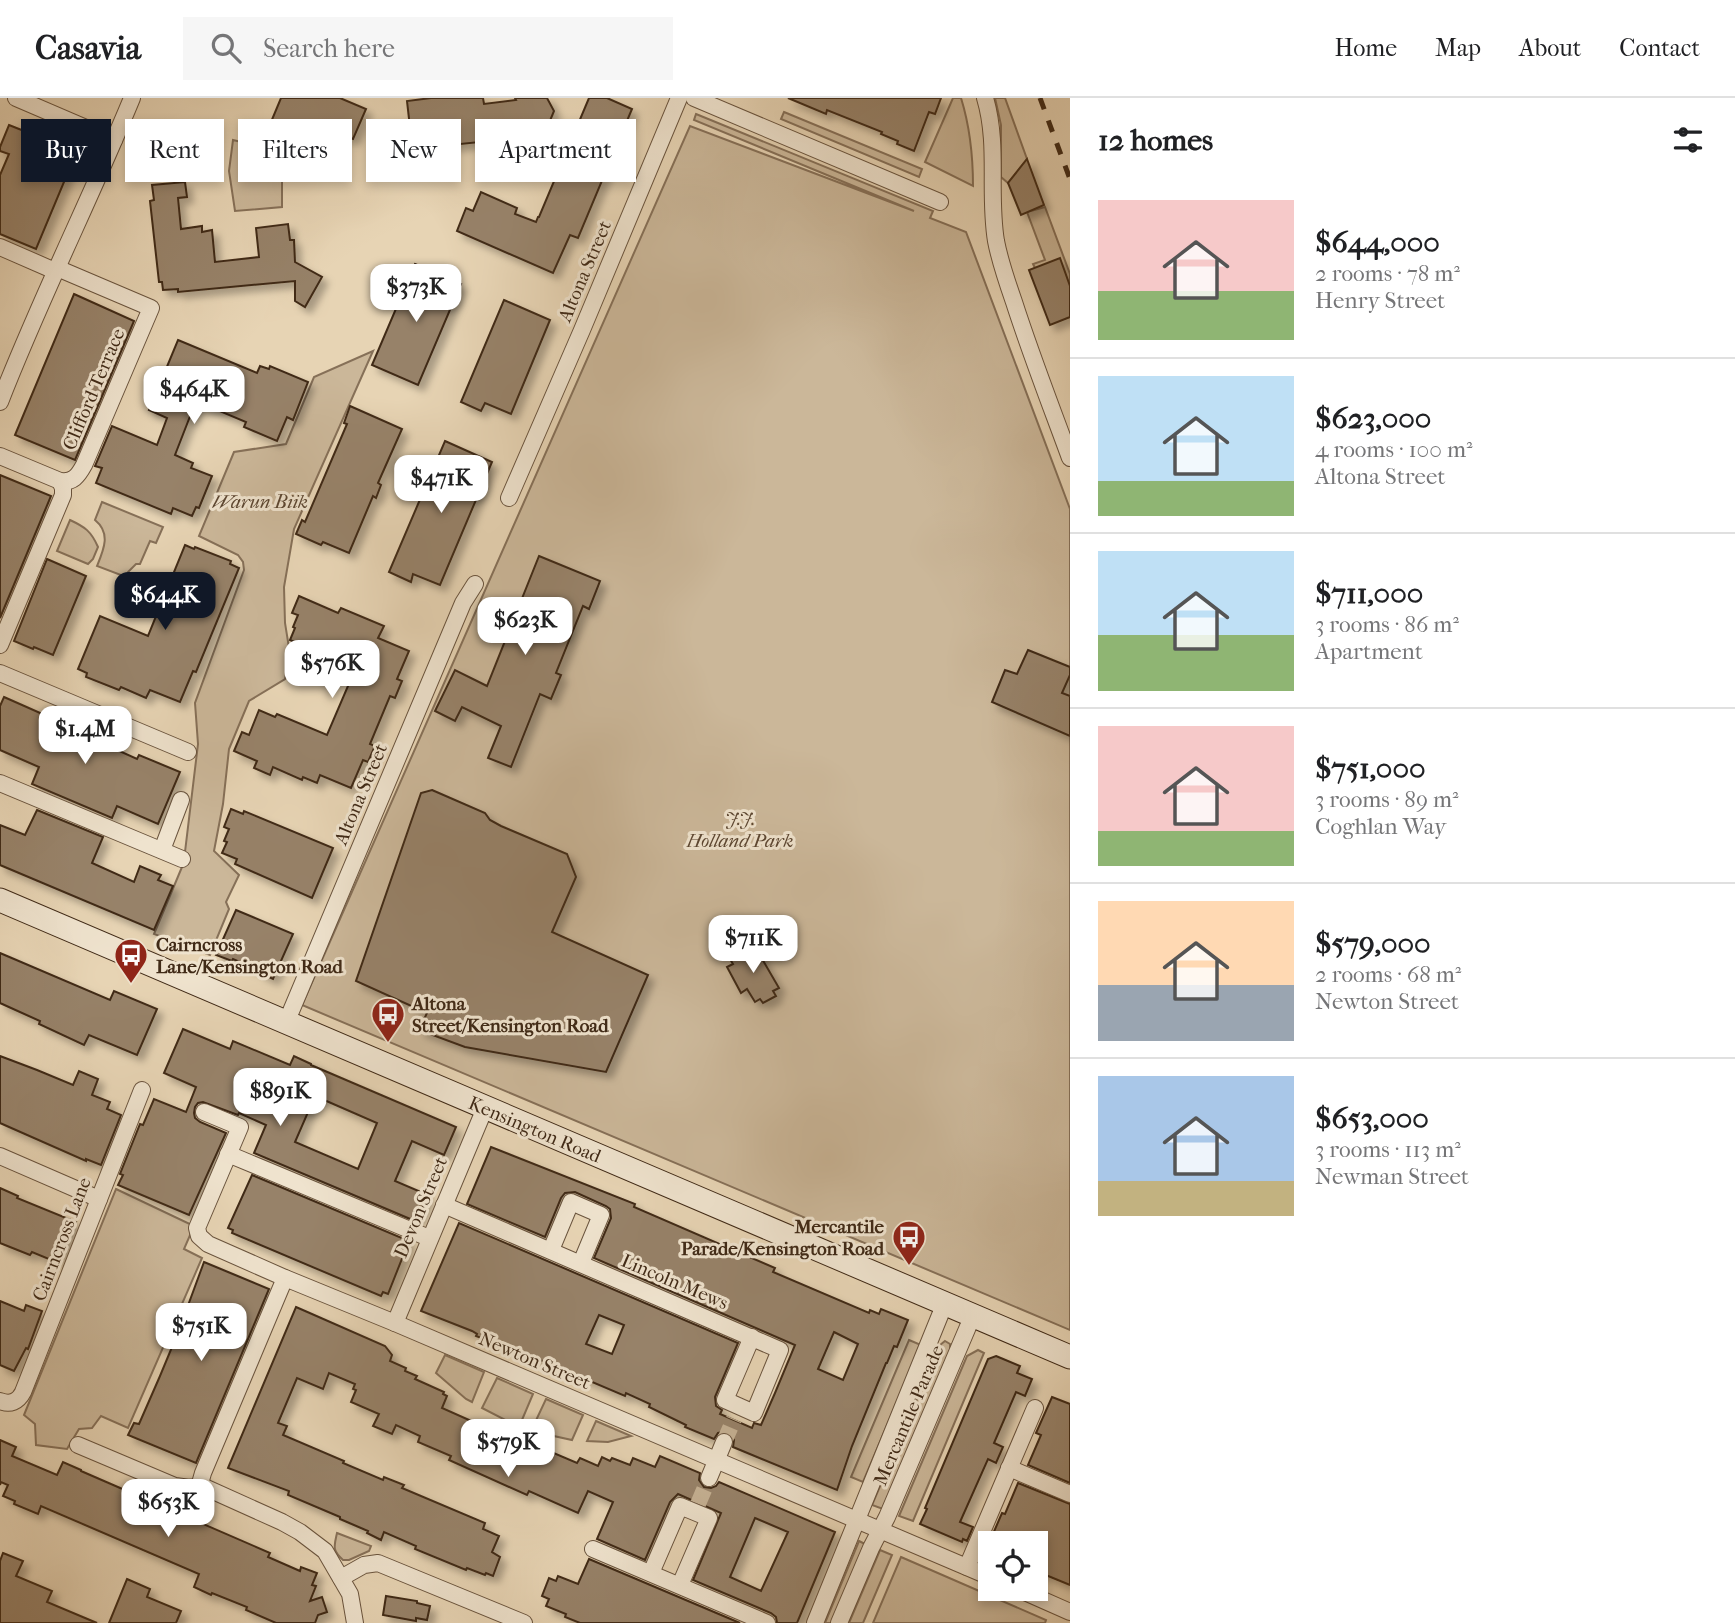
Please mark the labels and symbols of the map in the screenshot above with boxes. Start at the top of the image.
street label: Altona Street [553,217,616,326]
pin: $373K [367,264,465,324]
street label: Clifford Terrace [58,325,129,454]
pin: $464K [145,366,243,426]
pin: $471K [392,456,490,515]
park label: Warun Biik [212,491,308,513]
pin: $644K [116,573,214,632]
pin: $623K [476,598,574,657]
pin: $576K [283,640,381,700]
pin: $1.4M [36,706,134,766]
street label: Altona Street [329,740,392,849]
park label: J.J. Holland Park [686,808,793,852]
pin: $711K [704,916,802,975]
place label: Cairncross Lane/Kensington Road [156,934,344,978]
bus stop icon: Cairncross Lane/Kensington Road [112,936,150,985]
place label: Altona Street/Kensington Road [411,993,609,1037]
bus stop icon: Altona Street/Kensington Road [369,995,407,1044]
pin: $891K [231,1068,329,1128]
street label: Kensington Road [465,1092,605,1168]
street label: Devon Street [390,1153,452,1261]
street label: Cairncross Lane [28,1174,96,1304]
place label: Mercantile Parade/Kensington Road [681,1216,885,1260]
bus stop icon: Mercantile Parade/Kensington Road [890,1218,928,1267]
street label: Lincoln Mews [618,1250,731,1314]
pin: $751K [152,1304,250,1363]
street label: Newton Street [476,1328,594,1394]
street label: Mercantile Parade [869,1342,948,1489]
pin: $579K [459,1420,557,1479]
pin: $653K [119,1480,217,1539]

